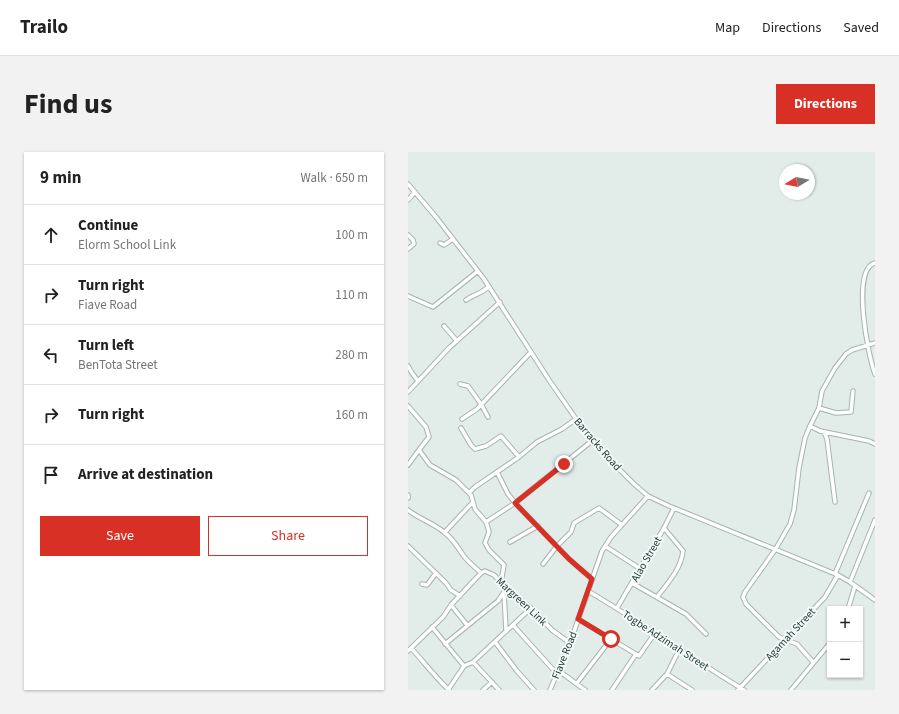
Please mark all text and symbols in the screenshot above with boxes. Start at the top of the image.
text: Trailo [20,14,68,41]
text: Map [715,18,740,38]
text: Directions [762,18,821,38]
text: Saved [843,18,879,38]
text: Find us [24,84,112,124]
button: Directions [776,84,875,124]
north arrow [779,164,815,200]
text: 9 min [40,166,81,190]
text: Walk · 650 m [300,169,368,187]
text: Continue [78,215,138,236]
icon: ahead [40,224,62,246]
text: 100 m [335,226,368,244]
text: Elorm School Link [78,236,176,254]
text: Turn right [78,275,144,296]
icon: right [40,284,62,306]
text: 110 m [335,286,368,304]
text: Fiave Road [78,296,137,314]
text: Turn left [78,335,134,356]
icon: left [40,344,62,366]
text: 280 m [335,346,368,364]
text: BenTota Street [78,356,158,374]
icon: right [40,404,62,426]
text: Turn right [78,404,144,425]
text: 160 m [335,406,368,424]
street label: Barracks Road [570,415,625,474]
route end [555,455,573,473]
icon: arrive [40,464,62,486]
text: Arrive at destination [78,464,213,485]
button: Save [40,516,200,556]
button: Share [208,516,368,556]
street label: Alao Street [627,534,666,585]
street label: Margreen Link [493,574,551,629]
street label: Agamah Street [762,604,819,664]
map controls [827,606,863,678]
button: + [827,606,863,642]
street label: Togbe Adzimah Street [620,607,712,674]
street label: Fiave Road [548,629,581,681]
route start [602,630,620,648]
button: − [827,642,863,678]

